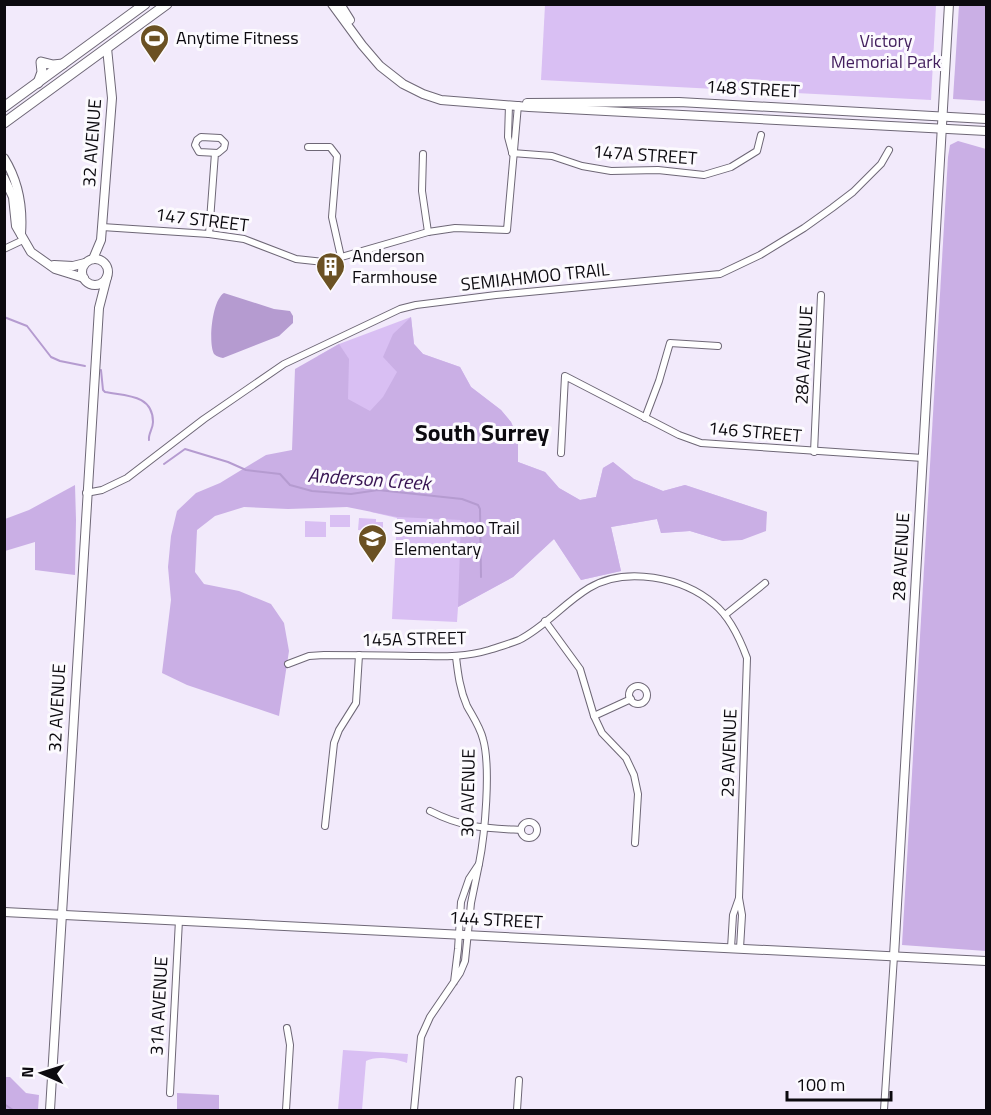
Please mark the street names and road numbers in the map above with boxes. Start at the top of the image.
street label: 148 STREET [705,73,801,104]
street label: 32 AVENUE [75,98,108,188]
street label: 147A STREET [592,137,699,172]
street label: 147 STREET [154,200,251,239]
street label: SEMIAHMOO TRAIL [459,255,611,298]
street label: 28A AVENUE [787,305,820,405]
street label: 146 STREET [707,414,804,449]
street label: 28 AVENUE [885,512,916,602]
street label: 145A STREET [361,624,467,653]
street label: 32 AVENUE [41,663,72,753]
street label: 29 AVENUE [713,708,744,798]
street label: 30 AVENUE [453,748,482,837]
street label: 144 STREET [448,904,544,935]
street label: 31A AVENUE [142,956,175,1056]

